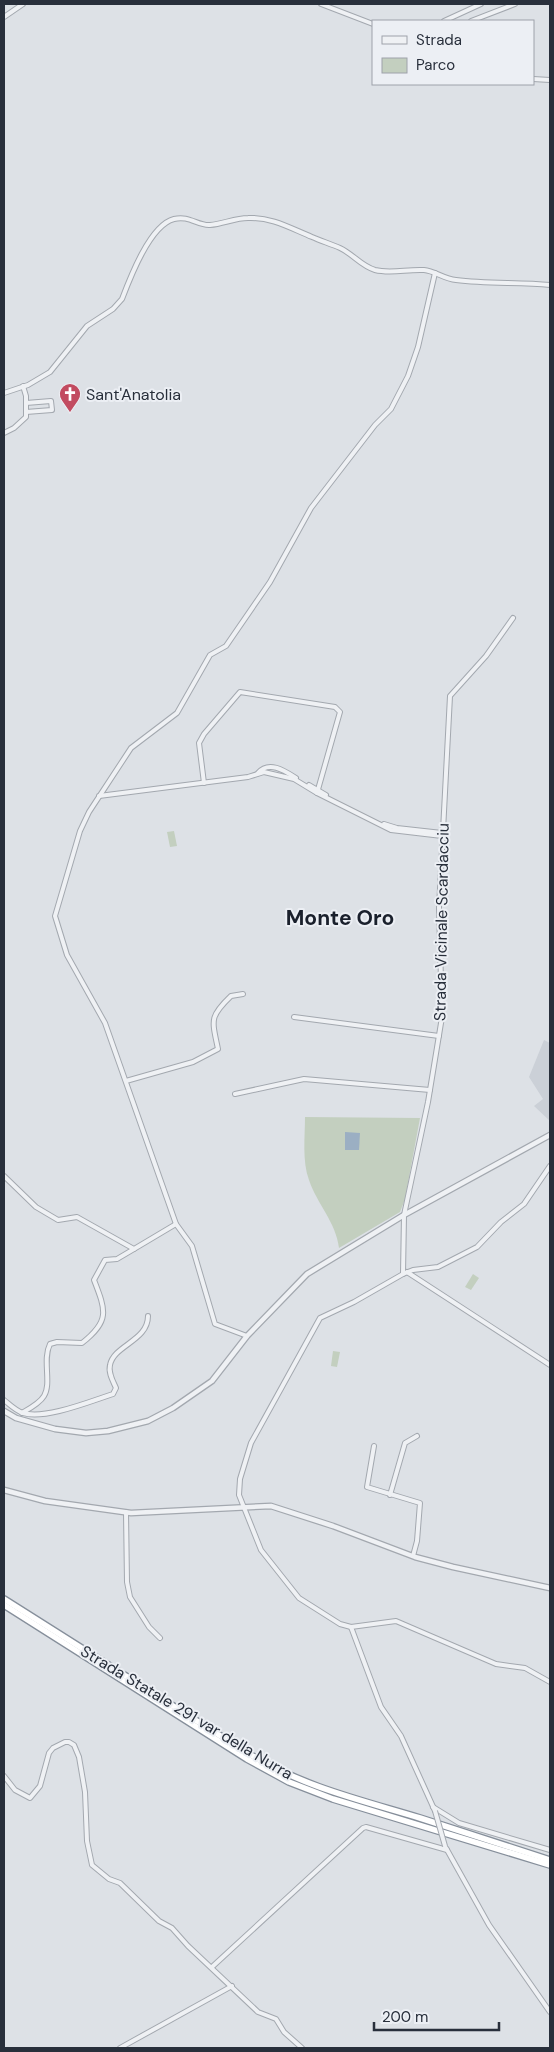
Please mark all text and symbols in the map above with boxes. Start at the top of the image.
legend [372,20,534,85]
text: Strada [416,30,462,50]
text: Parco [416,55,455,75]
church icon: Sant'Anatolia [58,382,82,413]
place label: Sant'Anatolia [86,384,181,405]
street label: Strada Vicinale Scardacciu [429,823,454,1021]
district label: Monte Oro [286,904,394,932]
street label: Strada Statale 291 var della Nurra [77,1641,297,1784]
scale bar [374,2000,499,2032]
text: 200 m [382,2007,428,2027]

